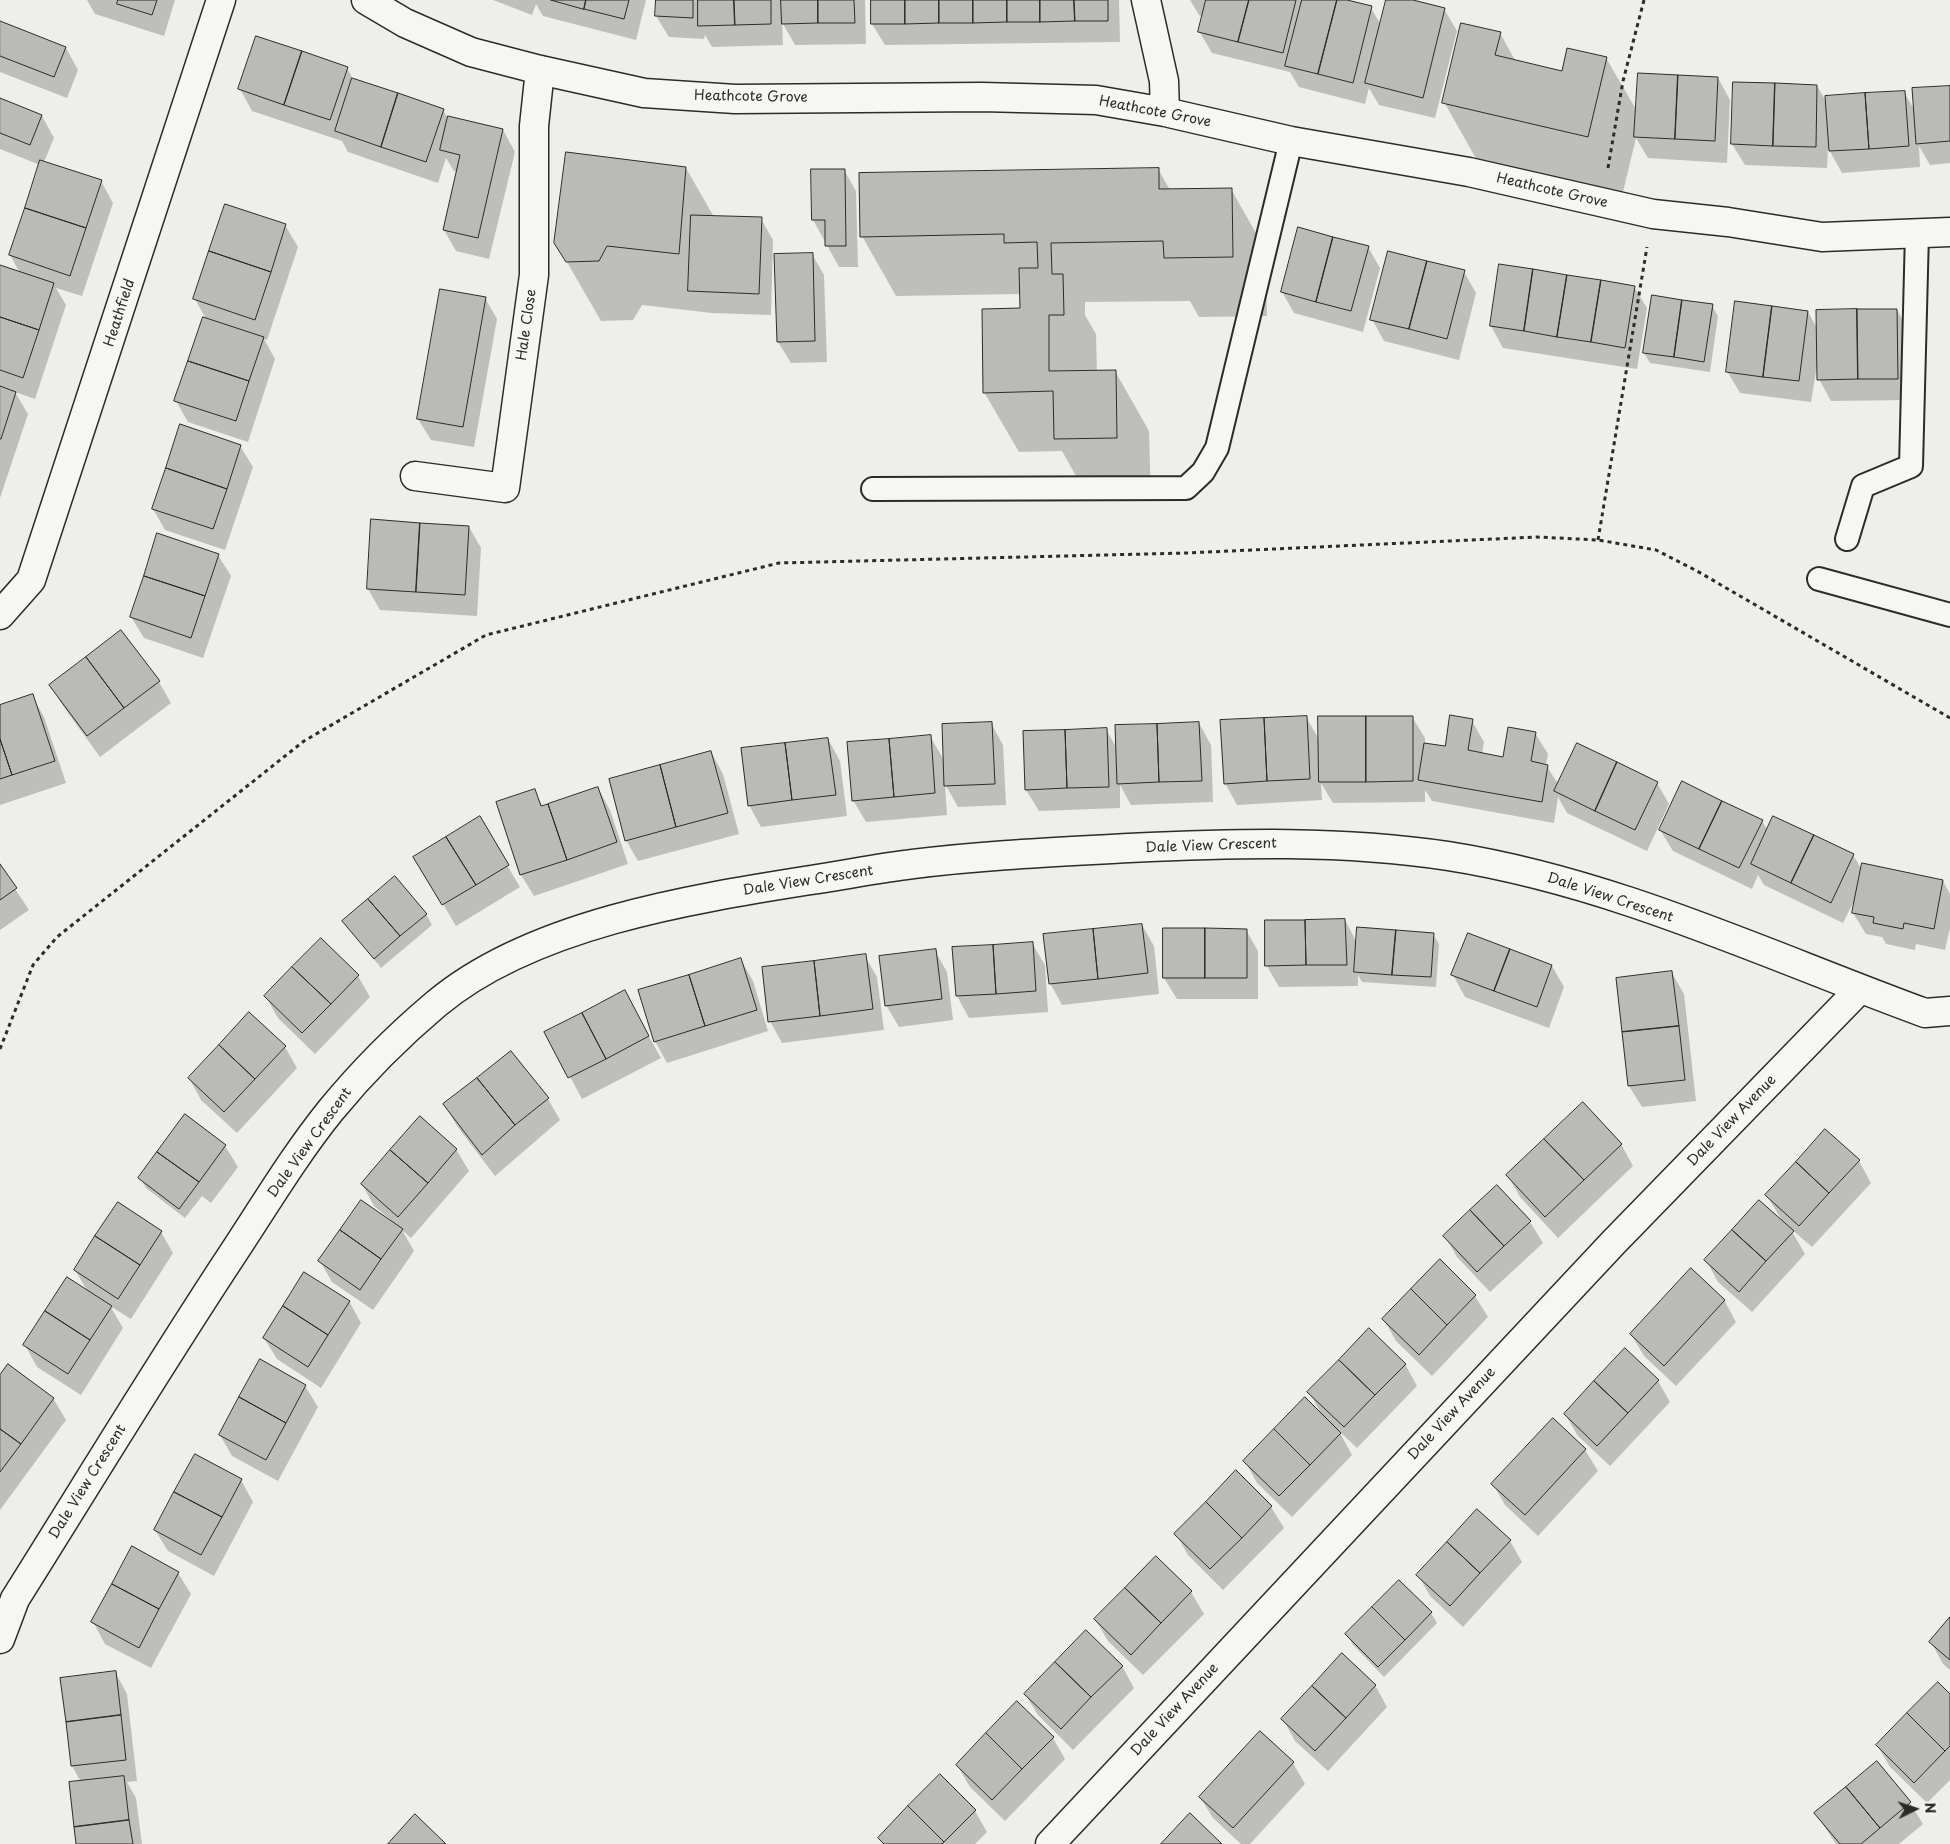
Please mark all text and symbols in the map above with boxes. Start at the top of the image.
street label: Heathcote Grove [694,88,808,106]
street label: Heathcote Grove [1098,93,1212,131]
street label: Heathcote Grove [1495,170,1609,212]
street label: Heathfield [101,277,139,349]
street label: Hale Close [514,288,540,362]
street label: Dale View Crescent [1145,835,1277,857]
street label: Dale View Crescent [742,862,874,900]
street label: Dale View Crescent [1545,870,1675,926]
street label: Dale View Avenue [1684,1072,1780,1170]
street label: Dale View Crescent [265,1085,355,1201]
street label: Dale View Avenue [1405,1364,1499,1464]
street label: Dale View Crescent [46,1422,130,1542]
street label: Dale View Avenue [1128,1660,1222,1760]
north arrow [1890,1784,1940,1834]
text: N [1920,1802,1941,1814]

